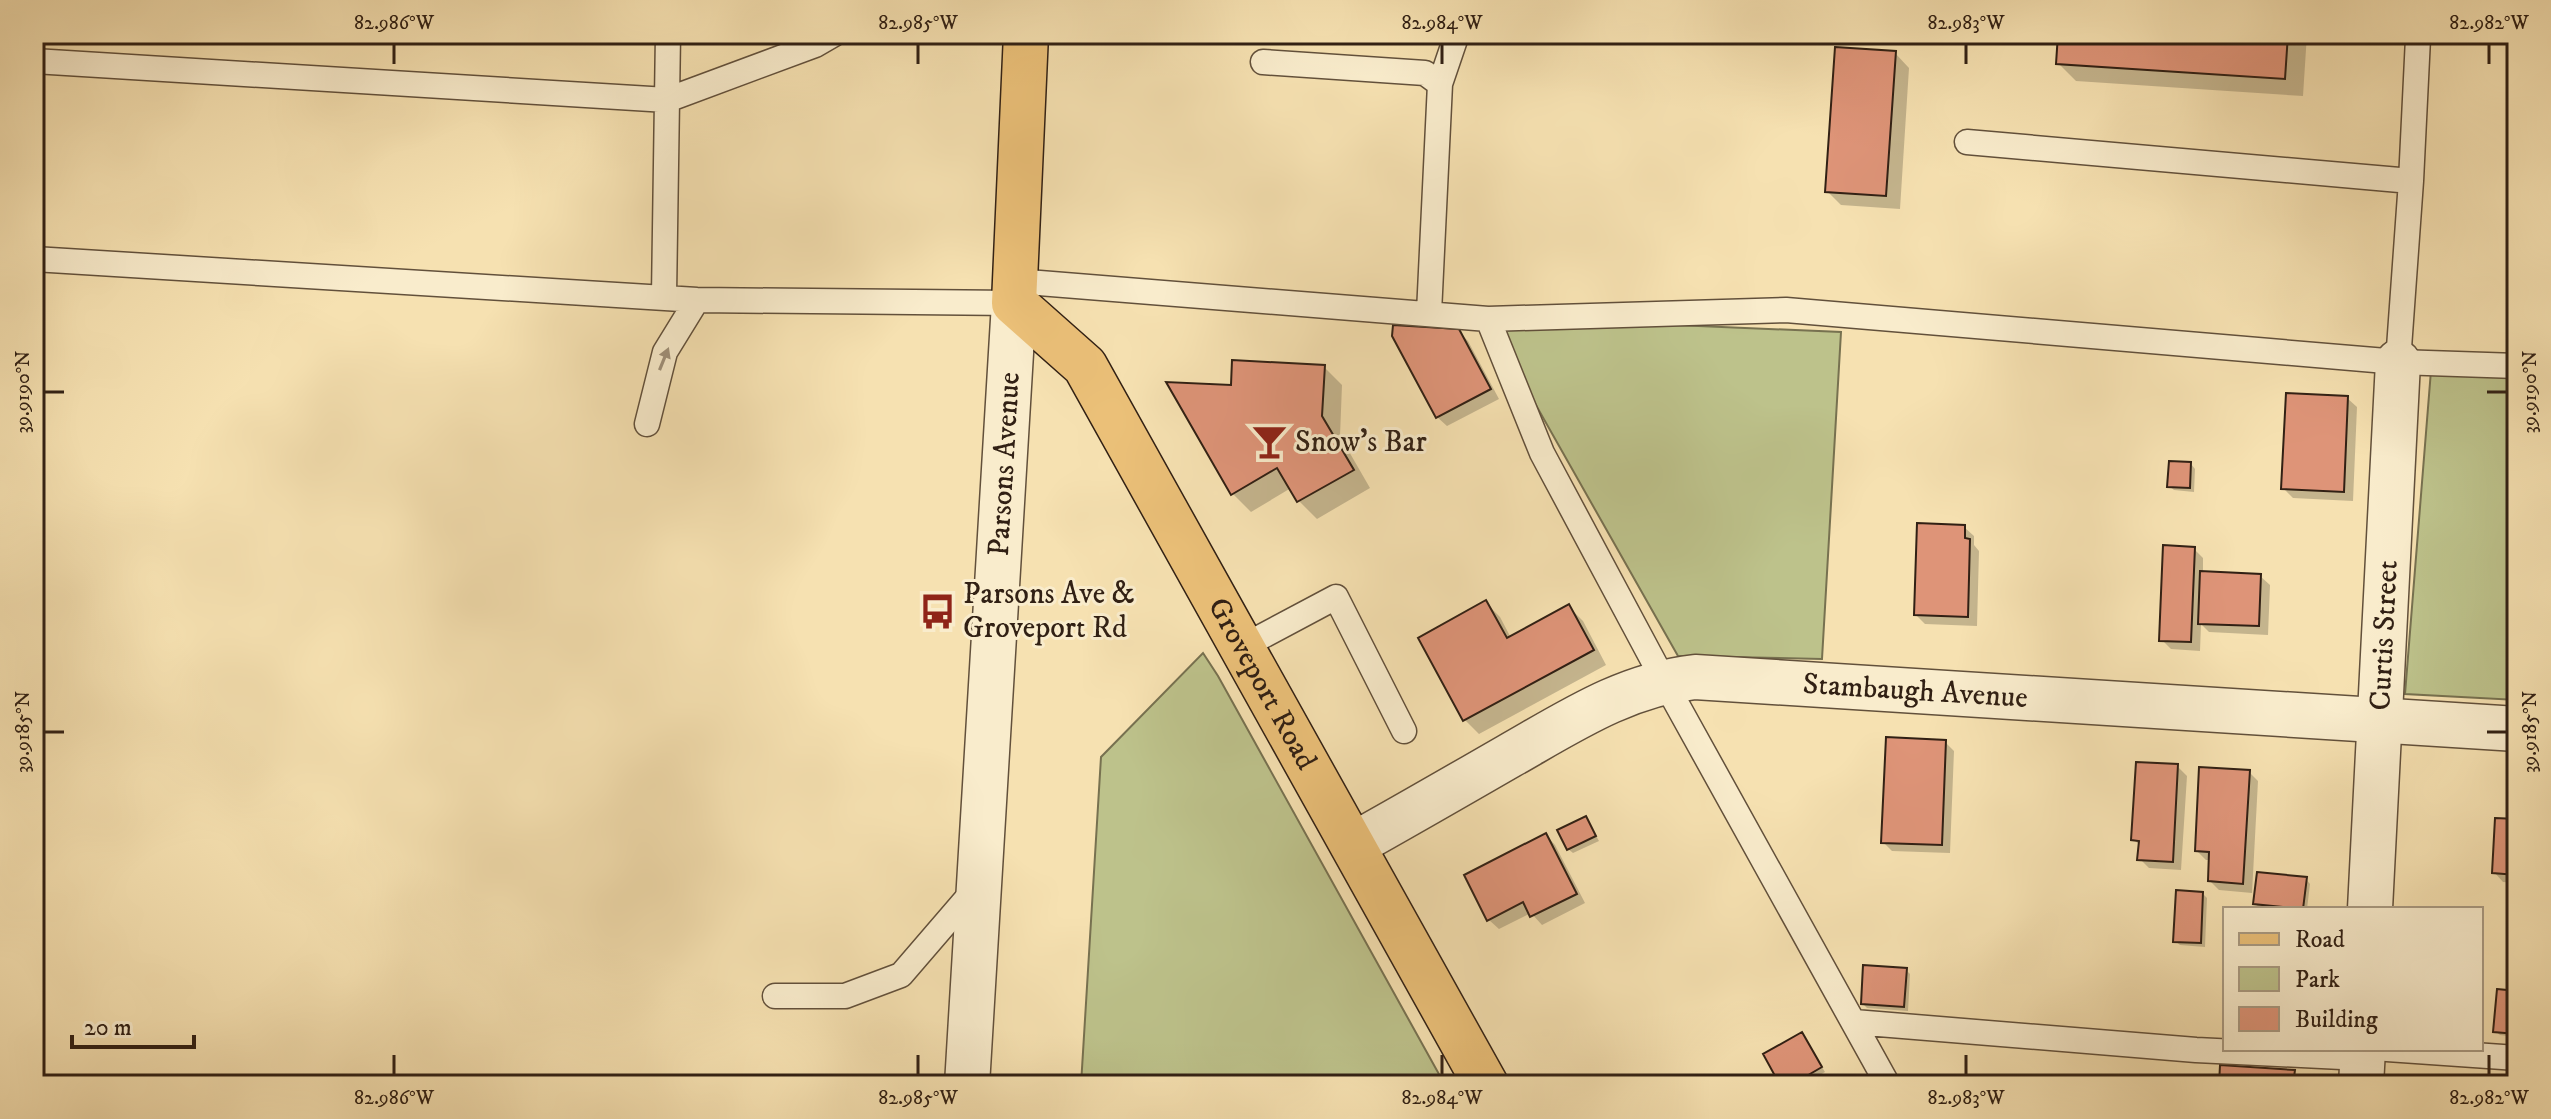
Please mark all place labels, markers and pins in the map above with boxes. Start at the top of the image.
bar icon: Snow's Bar [1250,423,1288,461]
place label: Snow's Bar [1295,424,1427,461]
place label: Parsons Ave & Groveport Rd [963,576,1135,647]
bus stop icon: Parsons Ave & Groveport Rd [918,592,956,630]

